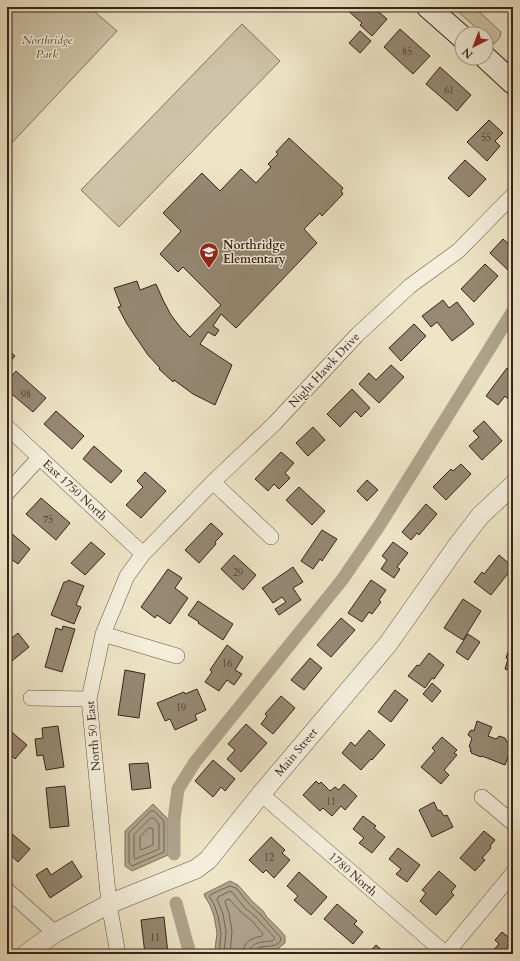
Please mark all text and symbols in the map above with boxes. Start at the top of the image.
north arrow [454,26,494,66]
park label: Northridge Park [22,32,73,62]
text: N [459,44,476,62]
house number: 85 [402,45,412,59]
house number: 61 [444,84,454,98]
house number: 55 [481,131,491,145]
place label: Northridge Elementary [223,237,286,267]
school or university icon: Northridge Elementary [198,241,220,269]
street label: Night Hawk Drive [285,329,363,411]
house number: 98 [21,388,31,402]
street label: East 1750 North [40,456,110,524]
house number: 75 [43,513,53,525]
house number: 29 [233,566,243,580]
house number: 16 [222,657,232,671]
street label: North 50 East [82,700,104,772]
house number: 19 [176,701,186,715]
street label: Main Street [271,724,321,780]
house number: 11 [326,795,336,809]
street label: 1780 North [325,849,381,900]
house number: 12 [264,851,274,865]
house number: 11 [150,931,160,945]

